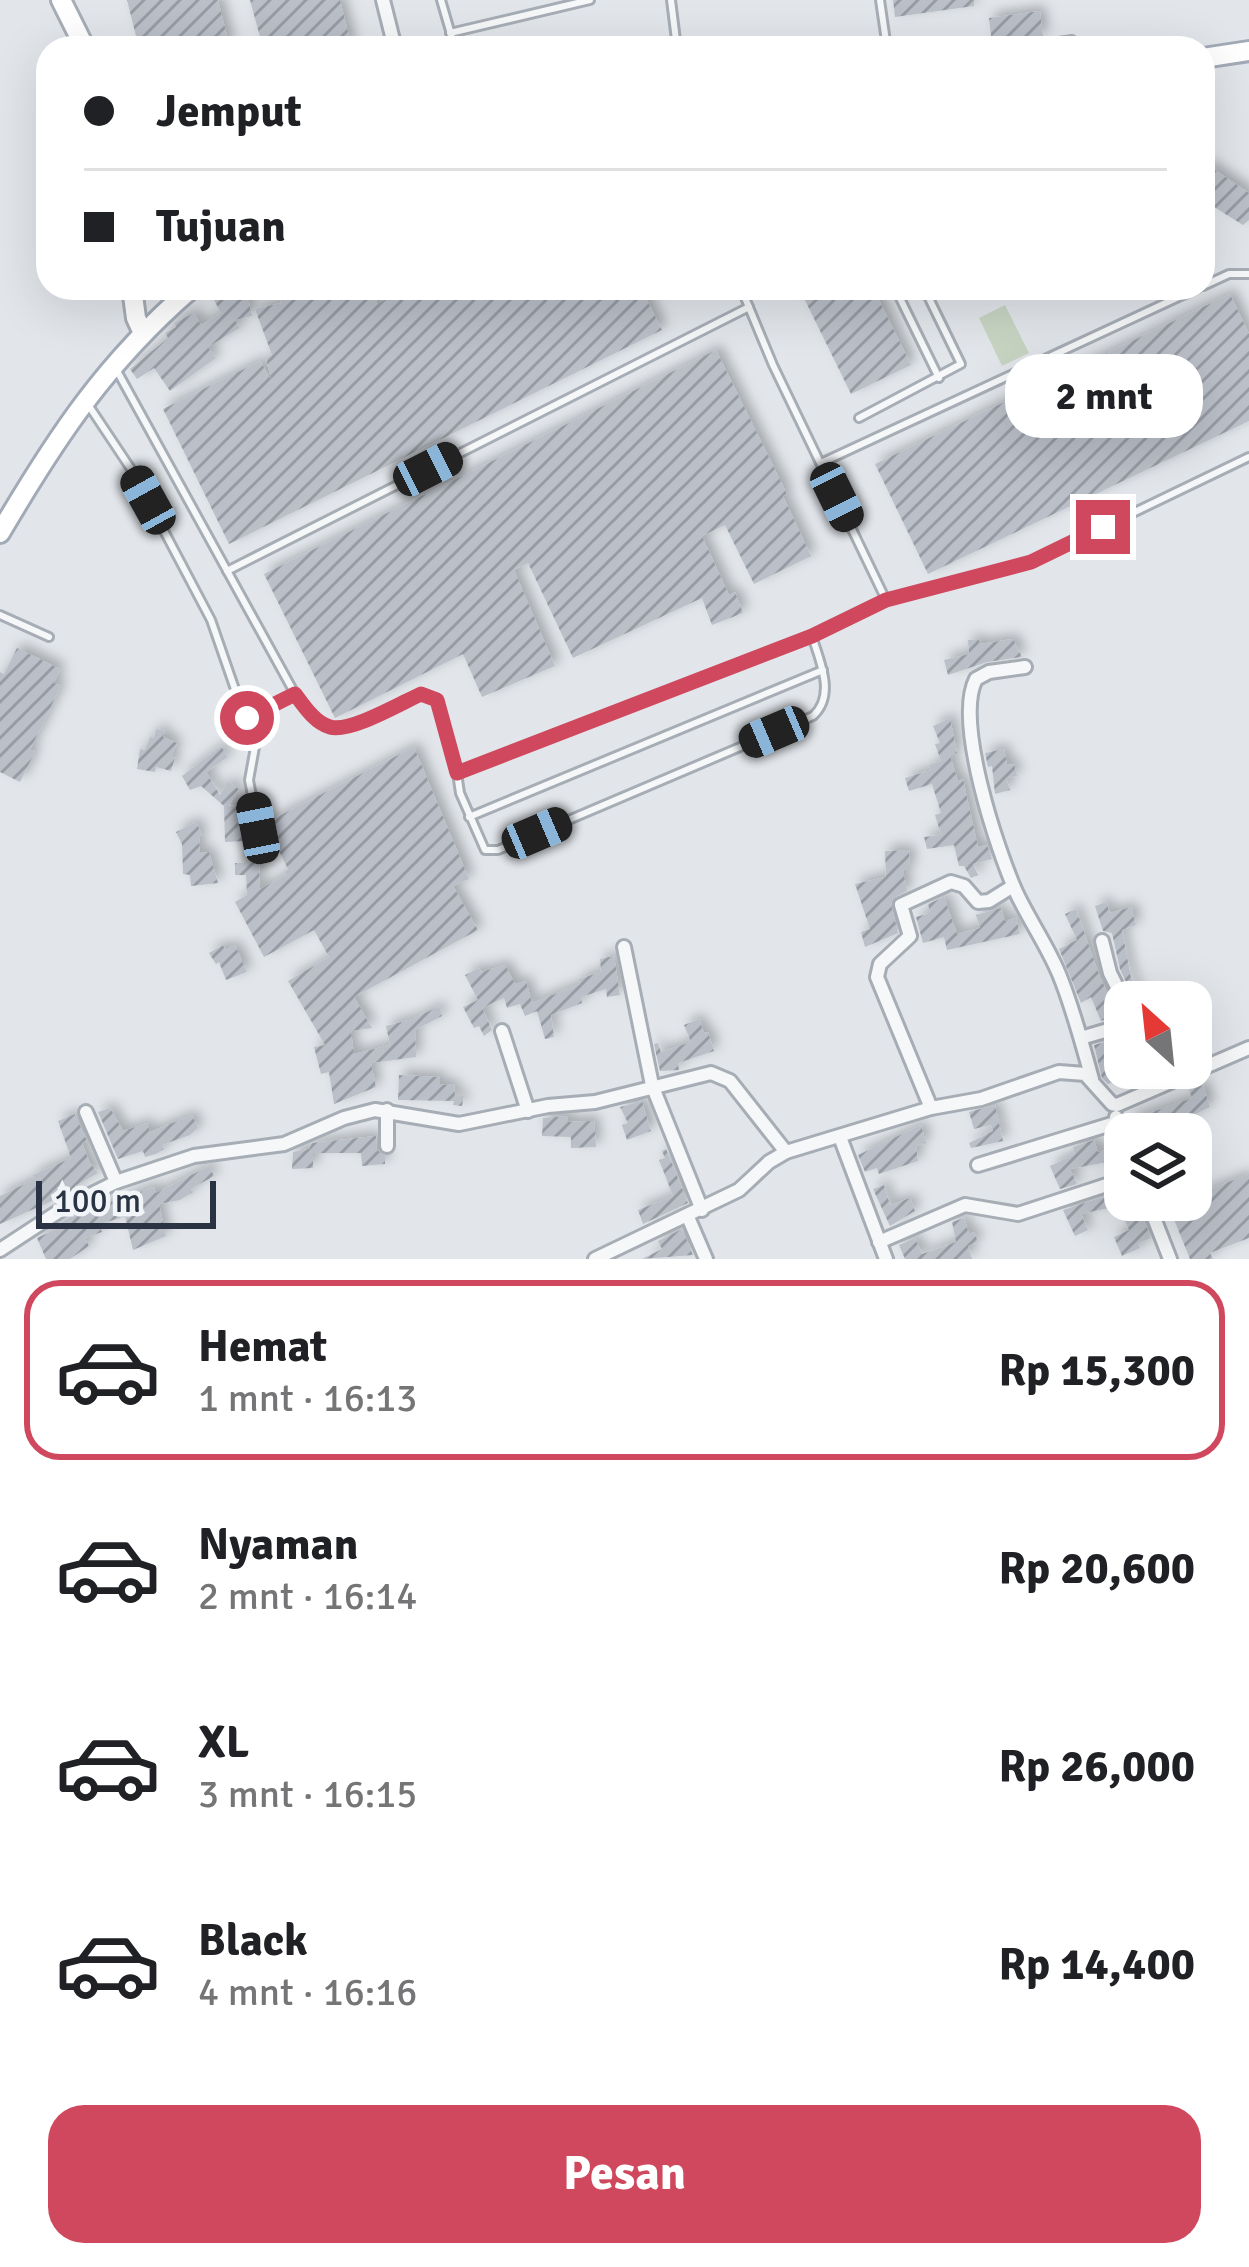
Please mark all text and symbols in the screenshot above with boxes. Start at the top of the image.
text: Jemput [156,84,302,139]
text: Tujuan [156,199,286,254]
callout: 2 mnt [1004,353,1202,437]
text: 2 mnt [1055,372,1153,420]
car [388,437,468,501]
car [805,457,869,537]
car [115,460,181,540]
route end [1076,500,1130,554]
route start [220,691,274,745]
car [734,701,814,763]
car [233,789,283,867]
car [497,802,577,864]
north arrow [1104,981,1212,1089]
map controls [1104,981,1212,1221]
button: layers [1104,1113,1212,1221]
scale bar [36,1175,216,1228]
text: 100 m [54,1181,141,1222]
icon: car [54,1316,162,1424]
text: Hemat [198,1319,327,1374]
text: Rp 15,300 [998,1343,1195,1398]
text: 1 mnt · 16:13 [198,1374,417,1422]
icon: car [54,1514,162,1622]
text: Nyaman [198,1517,358,1572]
text: Rp 20,600 [998,1541,1195,1596]
text: 2 mnt · 16:14 [198,1572,417,1620]
icon: car [54,1712,162,1820]
text: XL [198,1715,249,1770]
text: Rp 26,000 [998,1739,1195,1794]
text: 3 mnt · 16:15 [198,1770,417,1818]
icon: car [54,1910,162,2018]
text: Black [198,1913,308,1968]
text: Rp 14,400 [998,1937,1195,1992]
text: 4 mnt · 16:16 [198,1968,417,2016]
button: Pesan [48,2105,1201,2243]

